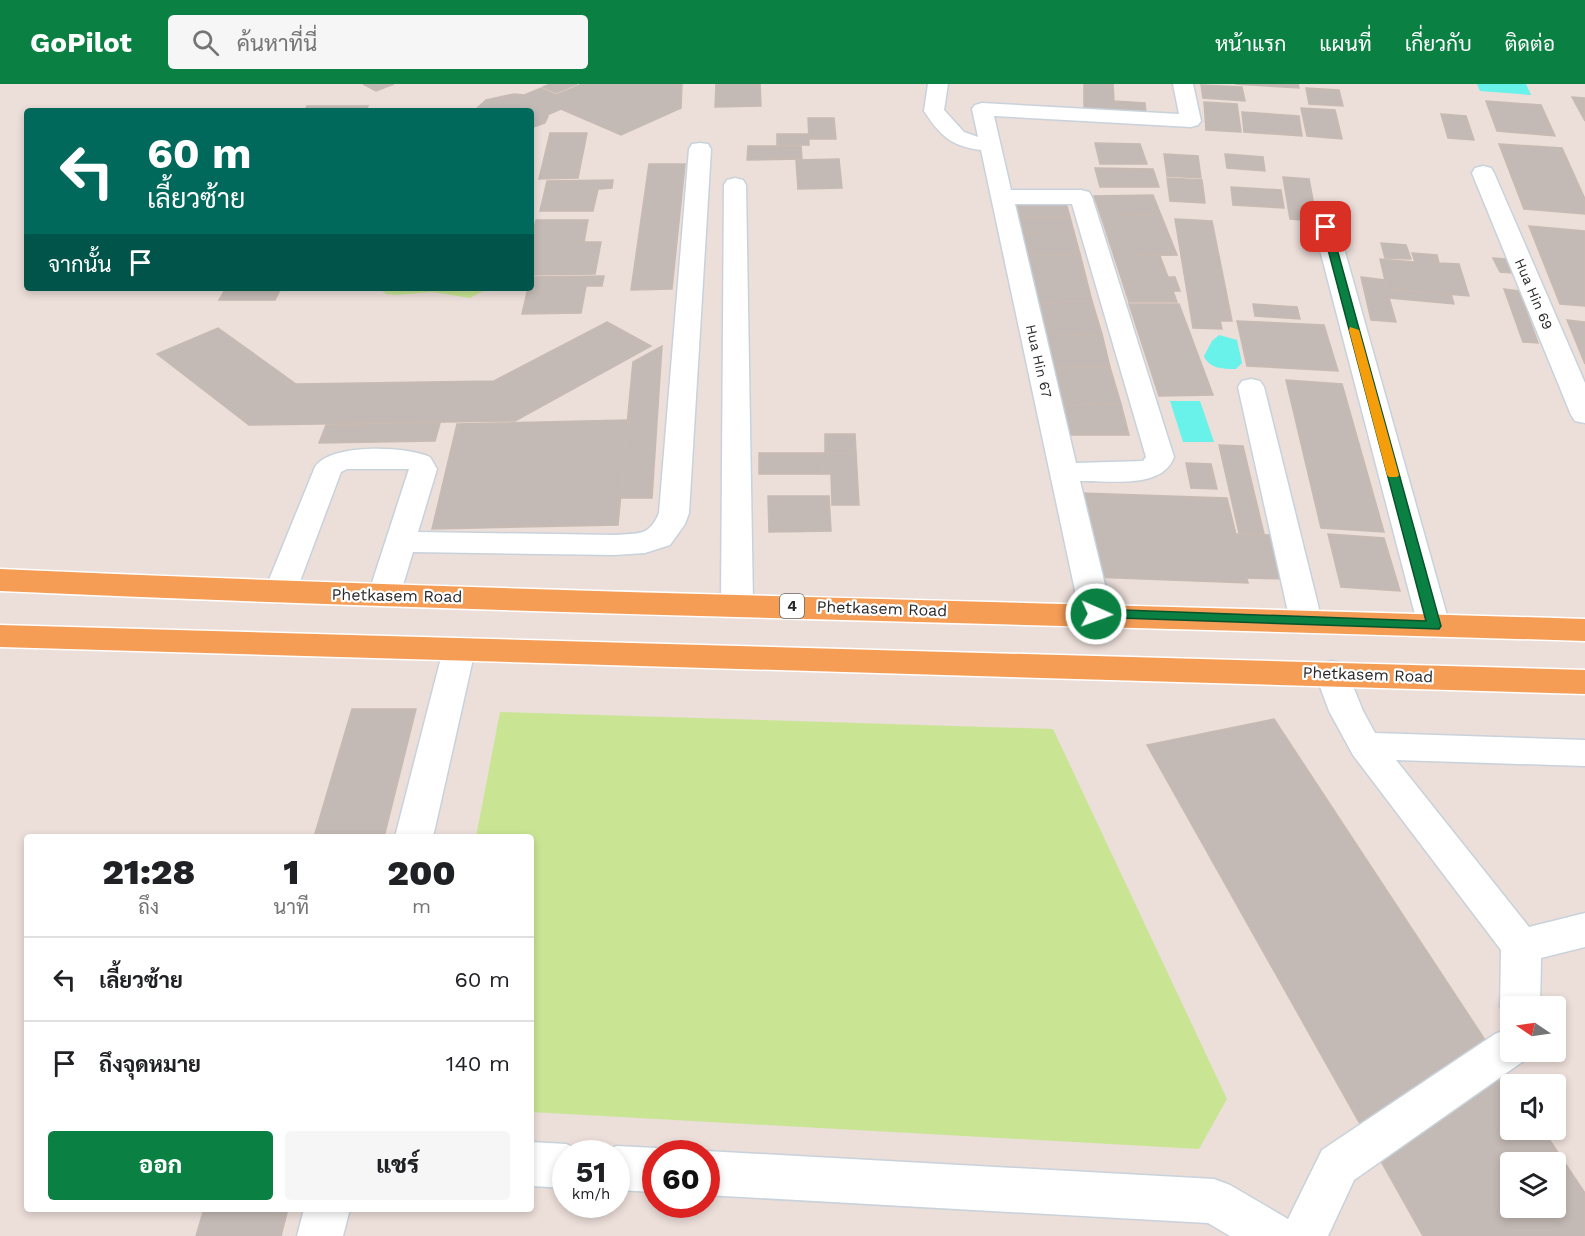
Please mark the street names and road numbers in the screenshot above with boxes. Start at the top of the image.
street label: Hua Hin 69 [1512,256,1556,332]
street label: Hua Hin 67 [1023,323,1055,399]
street label: Phetkasem Road [331,585,463,606]
road number: 4 [780,594,804,618]
street label: Phetkasem Road [816,597,948,620]
street label: Phetkasem Road [1302,663,1434,686]

